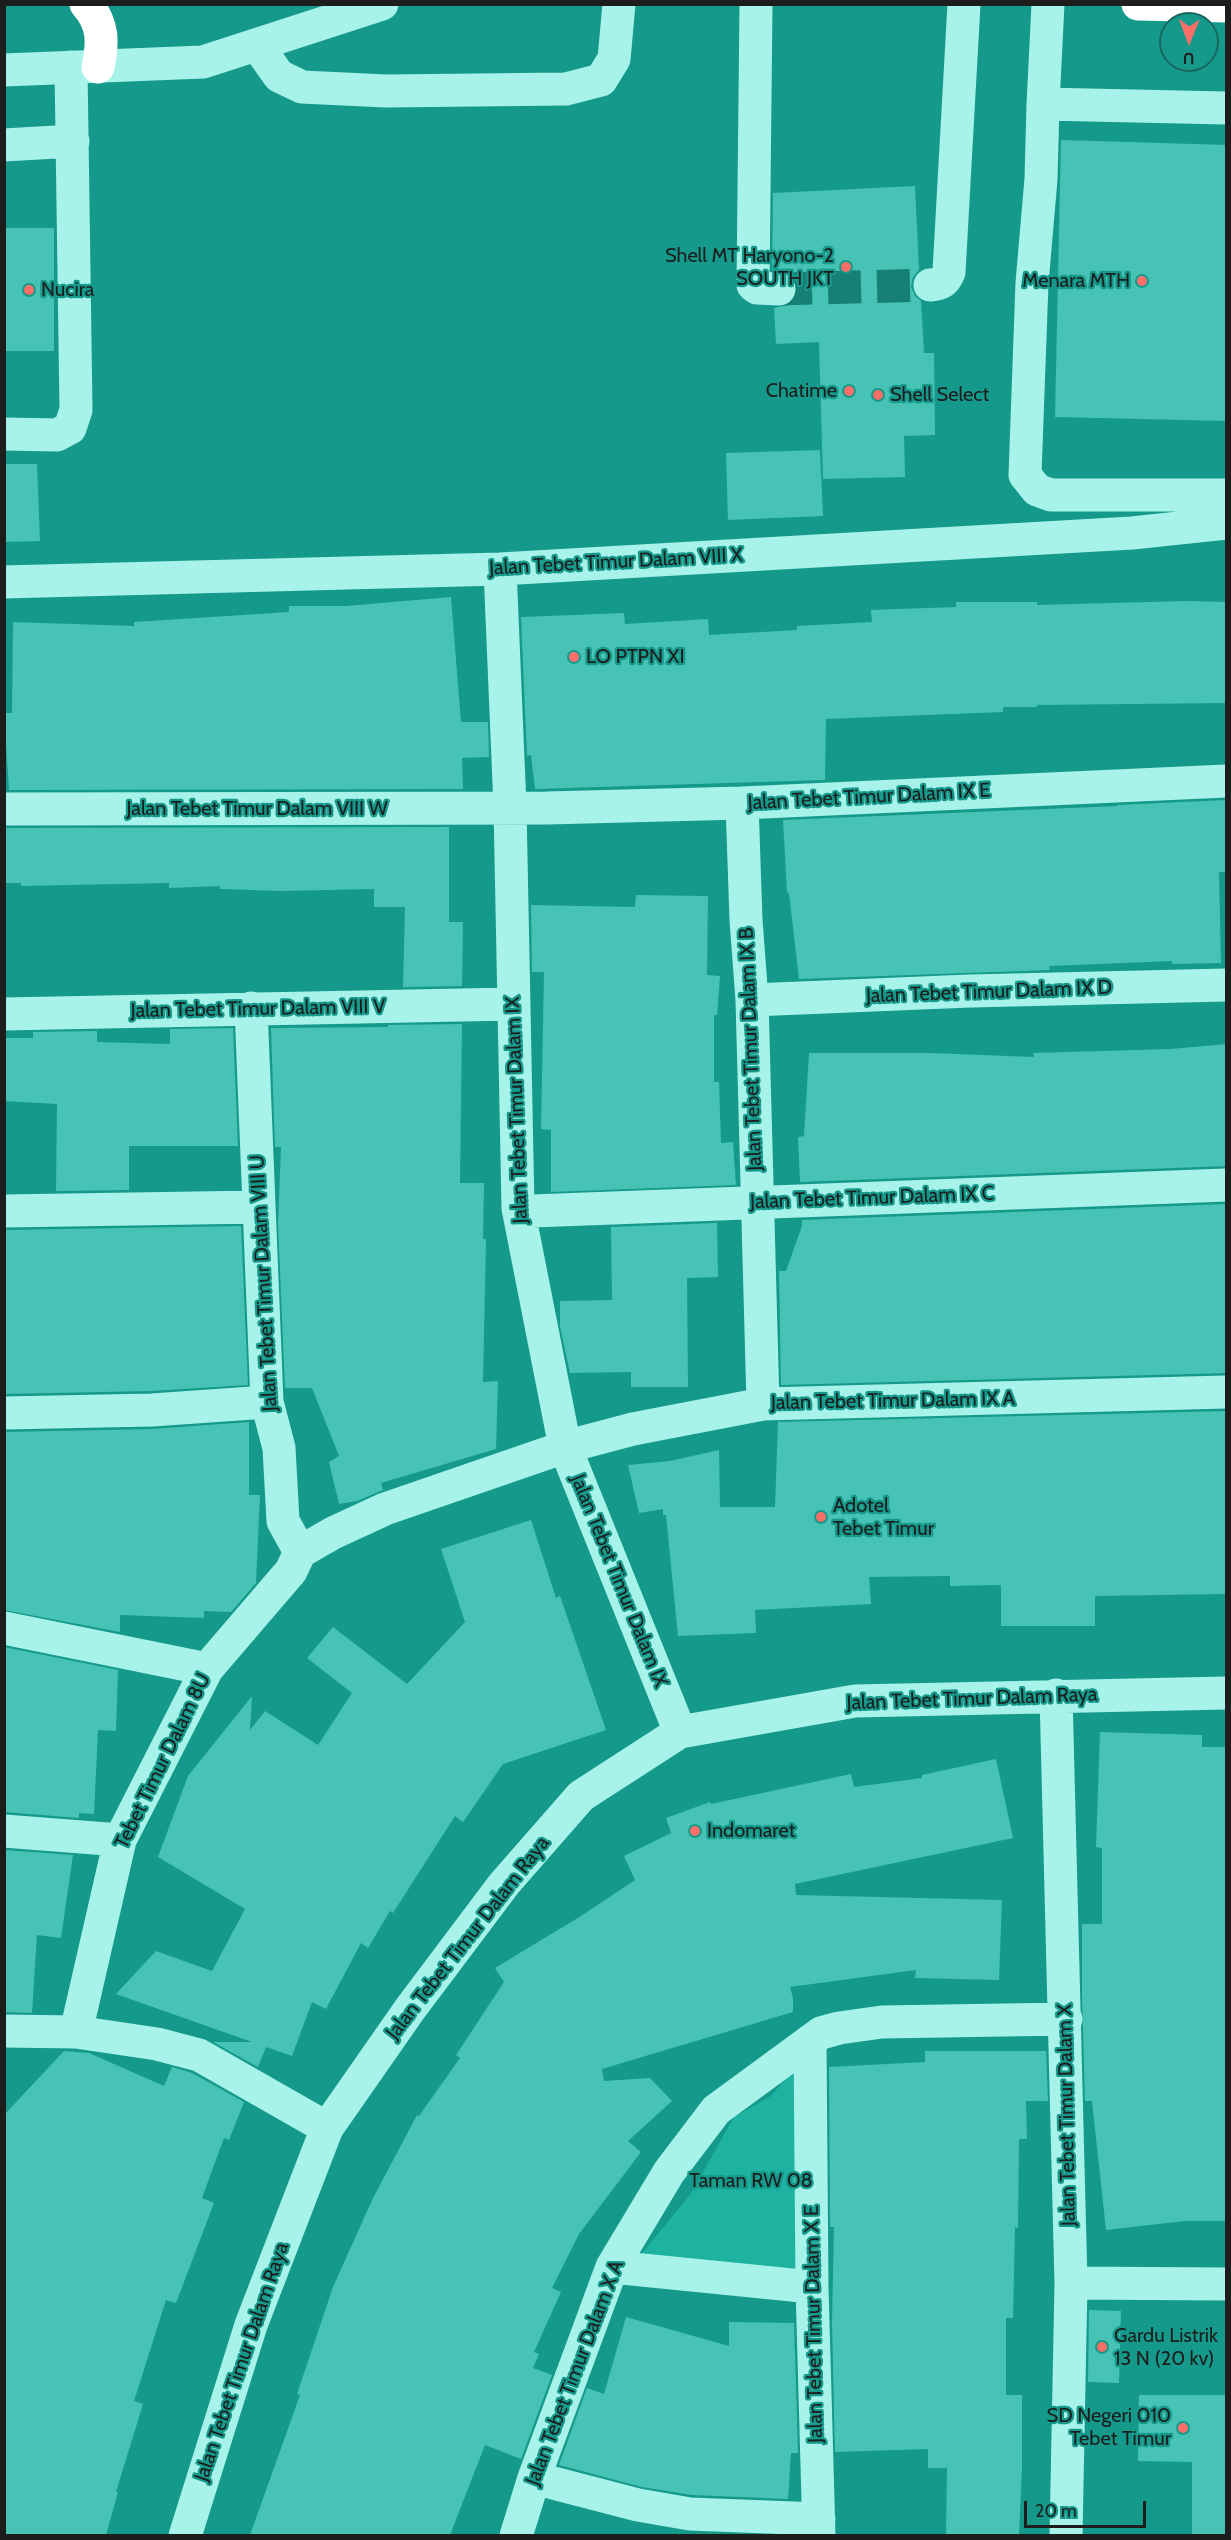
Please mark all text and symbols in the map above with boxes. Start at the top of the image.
north arrow [1159,12,1219,72]
text: U [1183,49,1195,68]
place label: Shell MT Haryono-2 SOUTH JKT [665,244,834,291]
marker: Shell MT Haryono-2 SOUTH JKT [839,260,853,274]
place label: Menara MTH [1022,269,1130,293]
marker: Menara MTH [1135,274,1149,288]
place label: Nucira [41,278,94,302]
marker: Nucira [22,283,36,297]
place label: Chatime [766,379,837,403]
place label: Shell Select [890,383,989,407]
marker: Chatime [842,384,856,398]
marker: Shell Select [871,388,885,402]
street label: Jalan Tebet Timur Dalam VIII X [488,543,744,581]
place label: LO PTPN XI [586,645,685,669]
marker: LO PTPN XI [567,650,581,664]
street label: Jalan Tebet Timur Dalam IX E [747,779,991,815]
street label: Jalan Tebet Timur Dalam VIII W [126,797,388,821]
street label: Jalan Tebet Timur Dalam IX B [735,927,767,1171]
street label: Jalan Tebet Timur Dalam IX D [866,976,1112,1008]
street label: Jalan Tebet Timur Dalam VIII V [131,995,385,1023]
street label: Jalan Tebet Timur Dalam IX [501,996,533,1224]
street label: Jalan Tebet Timur Dalam VIII U [245,1154,283,1412]
street label: Jalan Tebet Timur Dalam IX C [750,1182,994,1214]
street label: Jalan Tebet Timur Dalam IX A [771,1387,1015,1415]
street label: Jalan Tebet Timur Dalam IX [565,1471,673,1691]
place label: Adotel Tebet Timur [833,1494,934,1541]
marker: Adotel Tebet Timur [814,1510,828,1524]
street label: Tebet Timur Dalam 8U [110,1669,216,1853]
street label: Jalan Tebet Timur Dalam Raya [846,1683,1098,1715]
place label: Indomaret [707,1819,795,1843]
marker: Indomaret [688,1824,702,1838]
street label: Jalan Tebet Timur Dalam Raya [381,1832,555,2044]
street label: Jalan Tebet Timur Dalam X [1053,2004,1081,2226]
park label: Taman RW 08 [689,2169,813,2193]
street label: Jalan Tebet Timur Dalam X E [800,2205,828,2443]
street label: Jalan Tebet Timur Dalam Raya [190,2239,294,2485]
street label: Jalan Tebet Timur Dalam X A [521,2257,629,2489]
place label: Gardu Listrik 13 N (20 kv) [1114,2324,1218,2371]
marker: Gardu Listrik 13 N (20 kv) [1095,2340,1109,2354]
place label: SD Negeri 010 Tebet Timur [1047,2404,1171,2451]
marker: SD Negeri 010 Tebet Timur [1176,2421,1190,2435]
scale bar [1027,2489,1148,2527]
text: 20 m [1035,2500,1077,2522]

